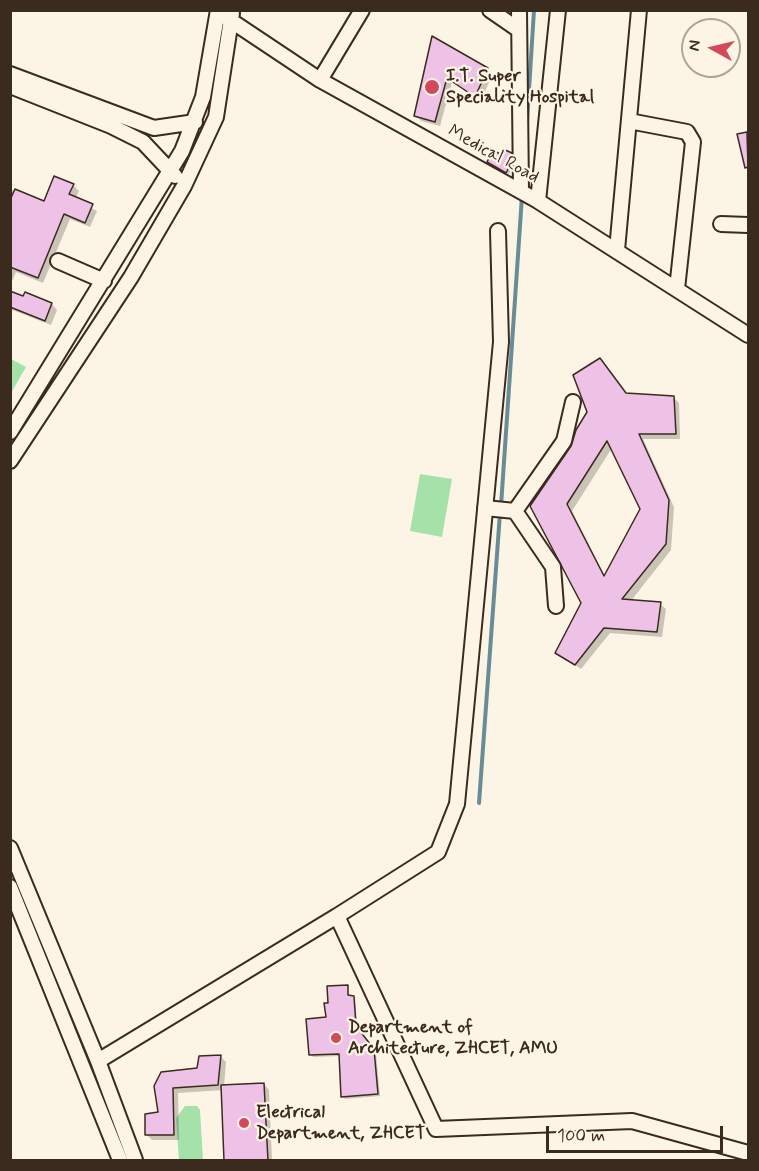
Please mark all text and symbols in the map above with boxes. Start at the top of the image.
north arrow [681,18,741,78]
text: N [684,39,706,52]
place label: I.T. Super Speciality Hospital [446,66,594,109]
marker: I.T. Super Speciality Hospital [423,78,441,96]
street label: Medical Road [444,121,542,189]
place label: Department of Architecture, ZHCET, AMU [348,1017,558,1060]
marker: Department of Architecture, ZHCET, AMU [329,1031,343,1045]
place label: Electrical Department, ZHCET [256,1102,425,1144]
scale bar [549,1114,726,1152]
marker: Electrical Department, ZHCET [237,1116,251,1130]
text: 100 m [557,1124,605,1148]

